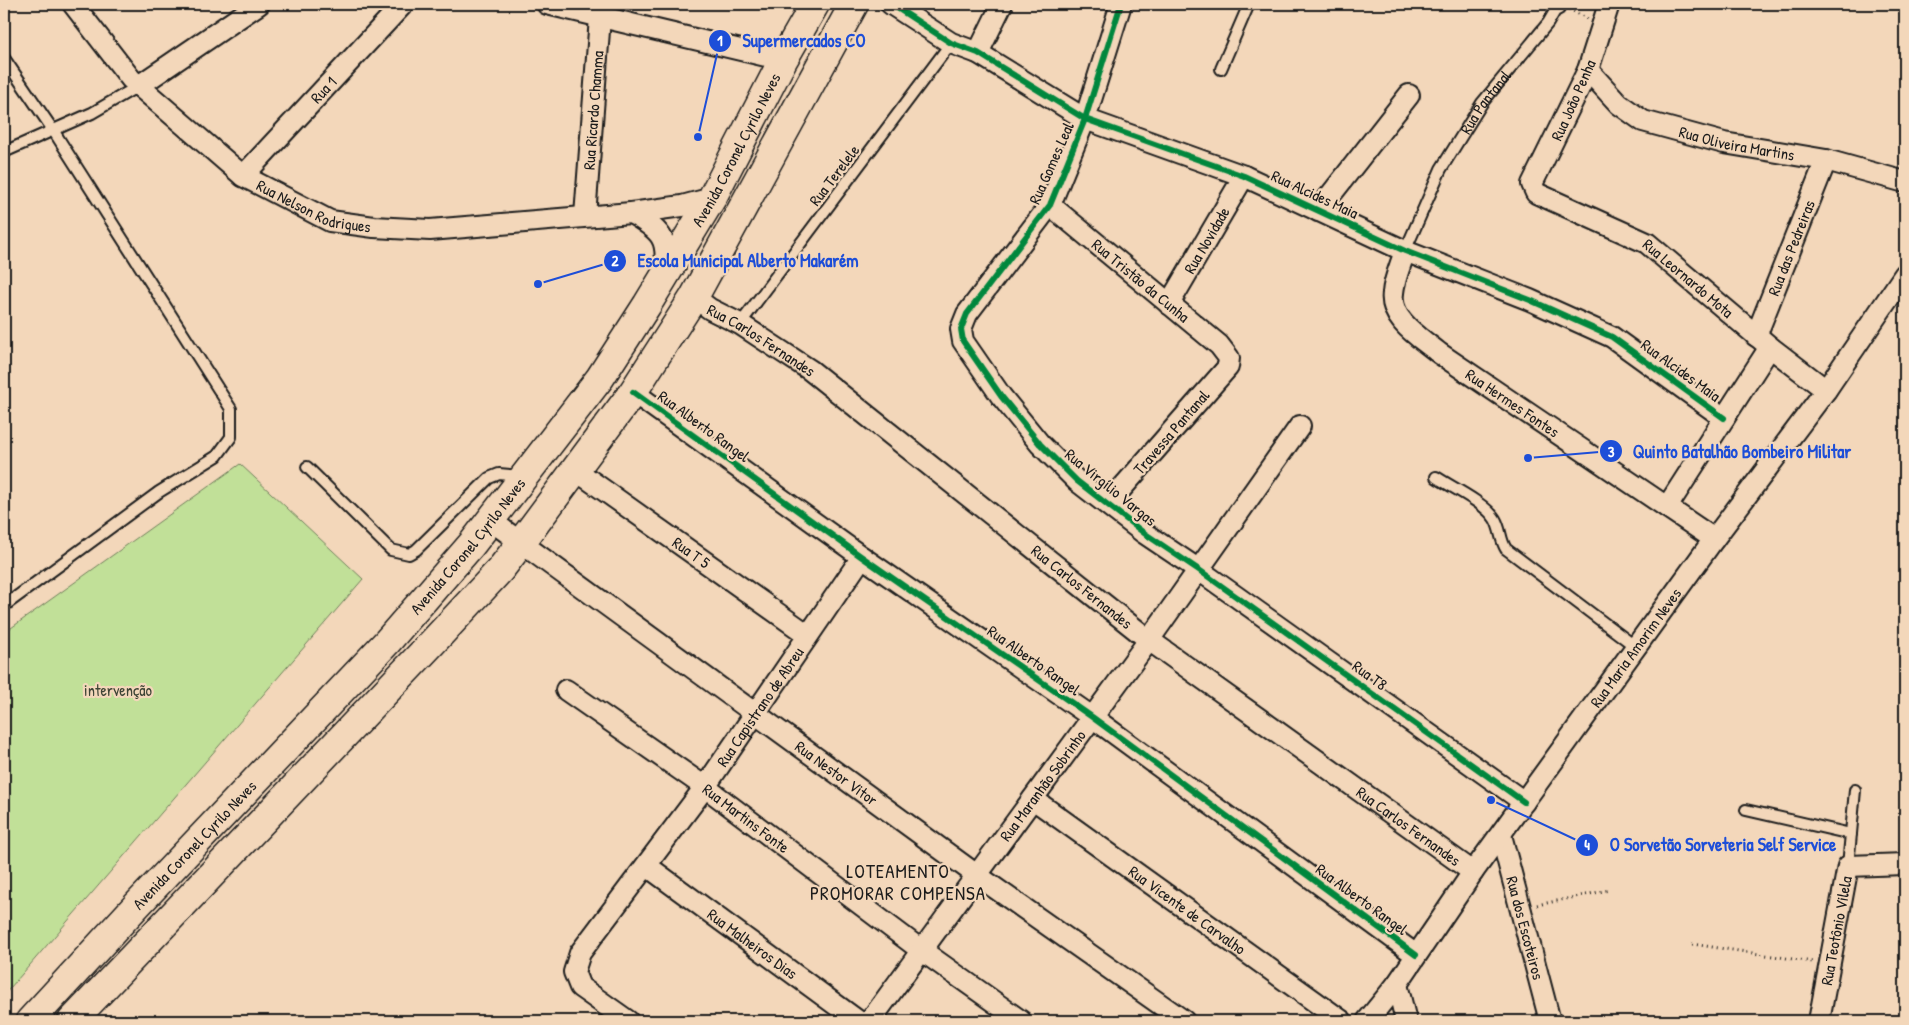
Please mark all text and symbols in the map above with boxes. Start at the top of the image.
callout: Supermercados CO [708,24,876,57]
text: Supermercados CO [743,28,865,54]
text: 1 [717,30,723,51]
street label: Rua Ricardo Chamma [578,50,608,171]
street label: Rua João Penha [1545,56,1601,144]
street label: Rua Pantanal [1454,65,1516,138]
street label: Avenida Coronel Cyrilo Neves [686,69,786,231]
street label: Rua 1 [305,71,342,108]
street label: Rua Gomes Leal [1023,118,1079,208]
street label: Rua Oliveira Martins [1677,120,1796,166]
street label: Rua Terelele [804,139,865,210]
street label: Rua Alcides Maia [1268,164,1362,224]
street label: Rua Nelson Rodrigues [253,174,372,237]
street label: Rua das Pedreiras [1762,197,1820,299]
street label: Rua Novidade [1178,202,1235,278]
street label: Rua Tristão da Cunha [1087,233,1194,327]
street label: Rua Leornardo Mota [1638,233,1738,323]
callout: Escola Municipal Alberto Makarém [603,245,869,278]
text: Escola Municipal Alberto Makarém [637,248,859,274]
text: 2 [611,250,619,271]
street label: Rua Carlos Fernandes [703,298,820,381]
street label: Rua Alcides Maia [1637,334,1725,406]
street label: Rua Hermes Fontes [1462,363,1564,442]
street label: Travessa Pantanal [1128,384,1214,479]
street label: Rua Alberto Rangel [653,385,755,467]
callout: Quinto Batalhão Bombeiro Militar [1598,435,1861,468]
text: Quinto Batalhão Bombeiro Militar [1633,439,1851,464]
text: 3 [1608,441,1615,462]
street label: Rua Virgílio Vargas [1061,443,1161,531]
street label: Avenida Coronel Cyrilo Neves [405,473,530,619]
street label: Rua T 5 [668,531,715,573]
street label: Rua Carlos Fernandes [1027,540,1137,634]
street label: Rua Maria Amorim Neves [1585,583,1686,712]
street label: Rua Alberto Rangel [983,620,1086,701]
street label: Rua Capistrano de Abreu [711,642,809,771]
street label: Rua T8 [1348,655,1392,695]
park label: intervenção [84,679,152,701]
street label: Rua Maranhão Sobrinho [994,725,1091,846]
street label: Rua Nestor Vitor [791,735,882,810]
street label: Avenida Coronel Cyrilo Neves [128,775,261,914]
street label: Rua Martins Fonte [698,778,795,858]
street label: Rua Carlos Fernandes [1352,781,1465,871]
callout: O Sorvetão Sorveteria Self Service [1574,828,1846,861]
text: O Sorvetão Sorveteria Self Service [1610,832,1837,857]
text: 4 [1584,834,1590,855]
district label: LOTEAMENTO PROMORAR COMPENSA [810,858,986,906]
street label: Rua Alberto Rangel [1311,858,1413,940]
street label: Rua Vicente de Carvalho [1124,860,1251,960]
street label: Rua dos Escoteiros [1501,874,1550,982]
street label: Rua Teotônio Vilela [1815,874,1857,987]
street label: Rua Malheiros Dias [703,903,802,984]

